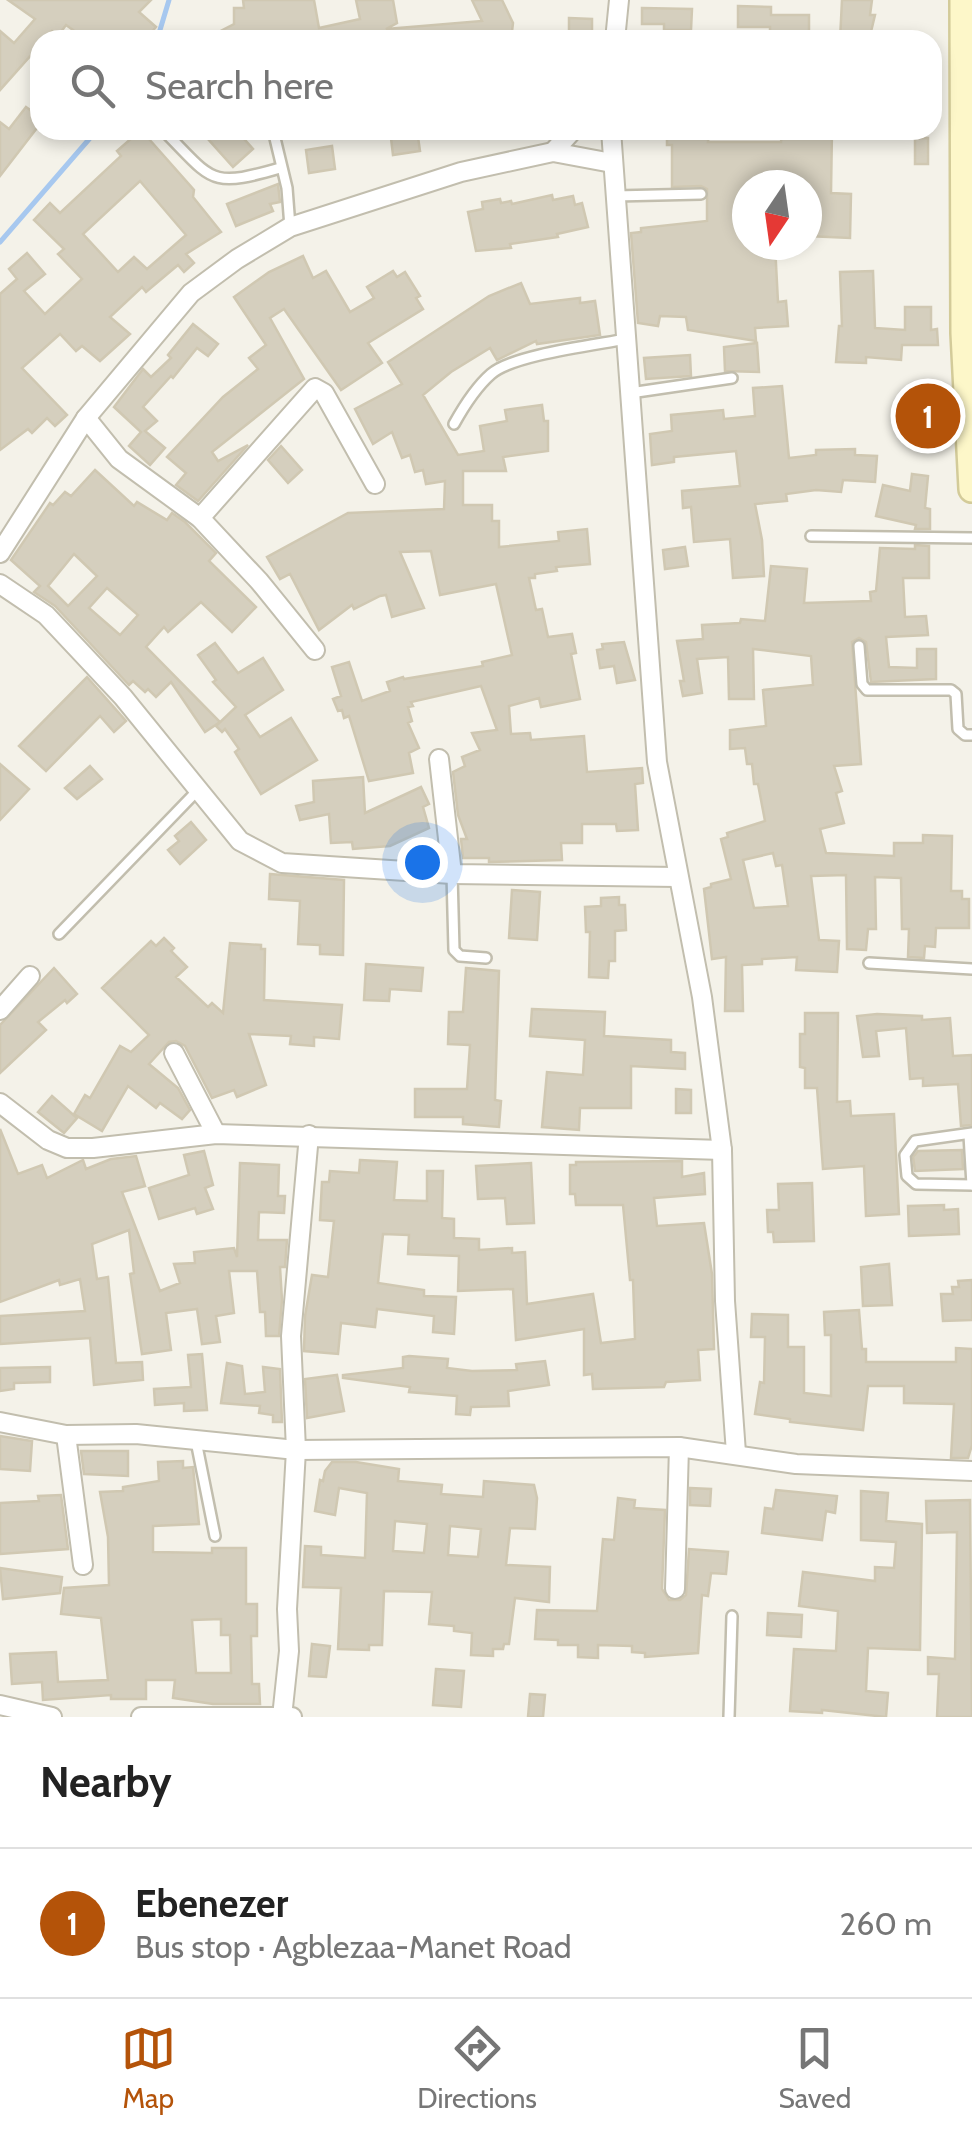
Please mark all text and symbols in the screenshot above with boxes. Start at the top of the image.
search box [30,30,942,140]
icon: search [65,58,120,113]
text: Search here [145,62,334,109]
north arrow [732,170,822,260]
pin: 1 [896,378,960,454]
your location [397,837,448,888]
text: Nearby [40,1756,172,1808]
text: Ebenezer [135,1880,288,1927]
text: 1 [67,1904,78,1943]
text: 260 m [839,1904,932,1943]
text: Bus stop · Agblezaa-Manet Road [135,1927,572,1966]
tab: Map [121,2021,176,2115]
tab: Directions [417,2021,537,2115]
tab: Saved [779,2021,851,2115]

